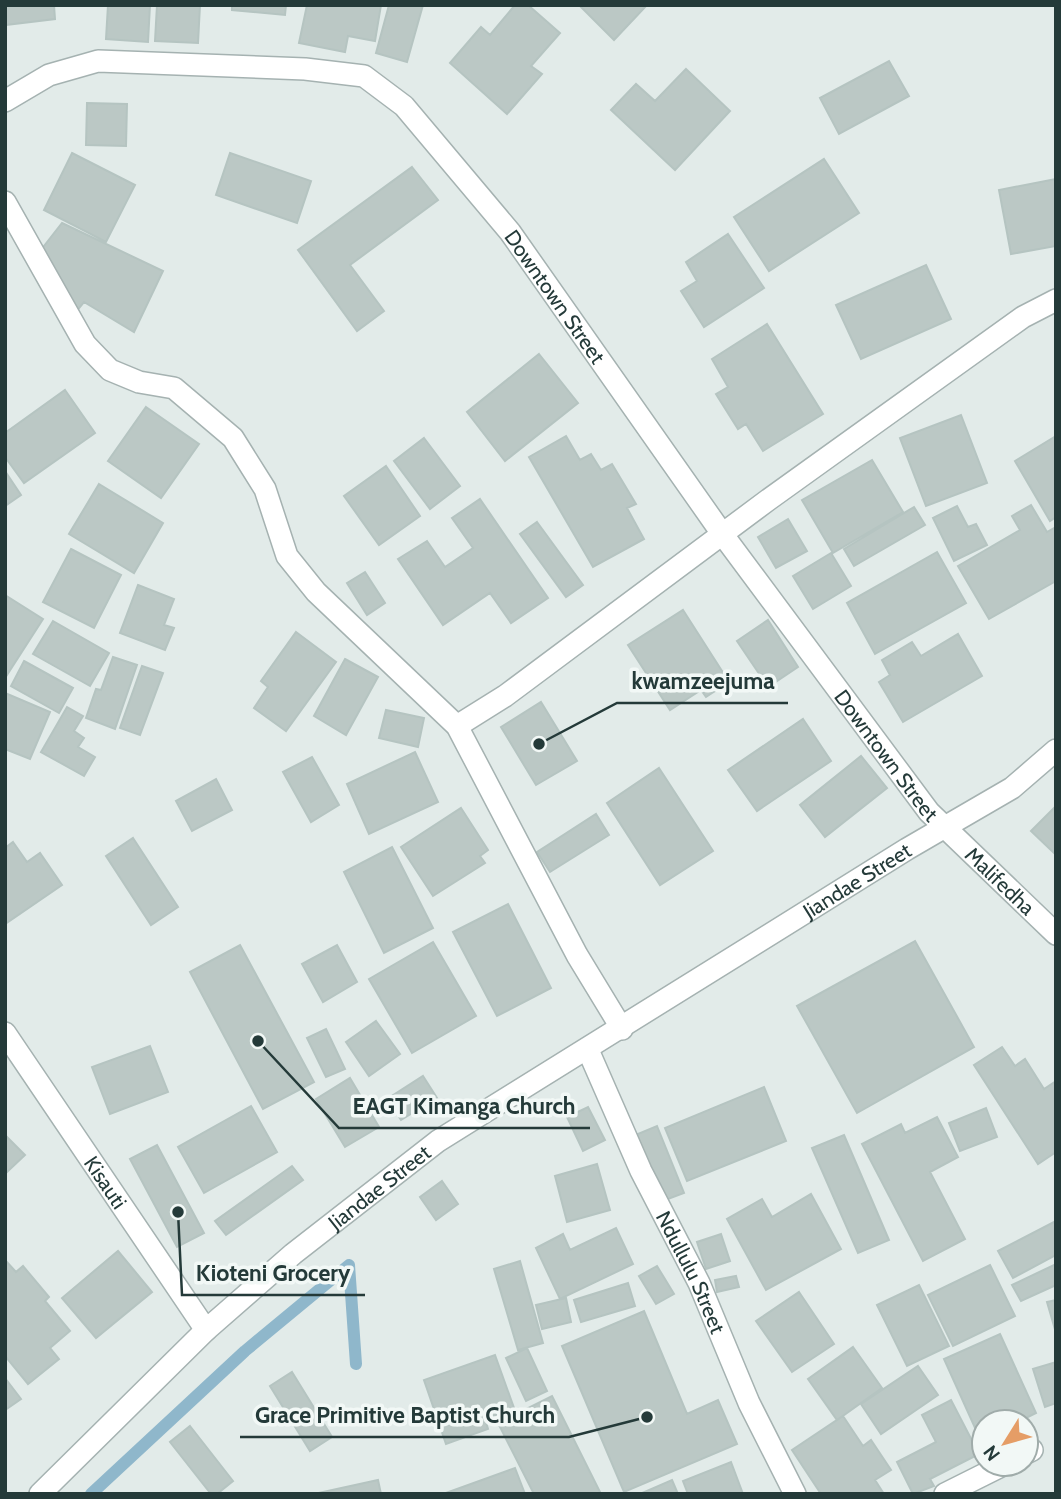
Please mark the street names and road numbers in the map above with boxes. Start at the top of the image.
street label: Downtown Street [500,225,611,368]
street label: Downtown Street [830,684,943,827]
street label: Jiandae Street [797,837,915,924]
street label: Malifedha [960,841,1041,920]
street label: Jiandae Street [322,1139,435,1235]
street label: Kisauti [79,1151,133,1213]
street label: Ndullulu Street [651,1207,731,1337]

